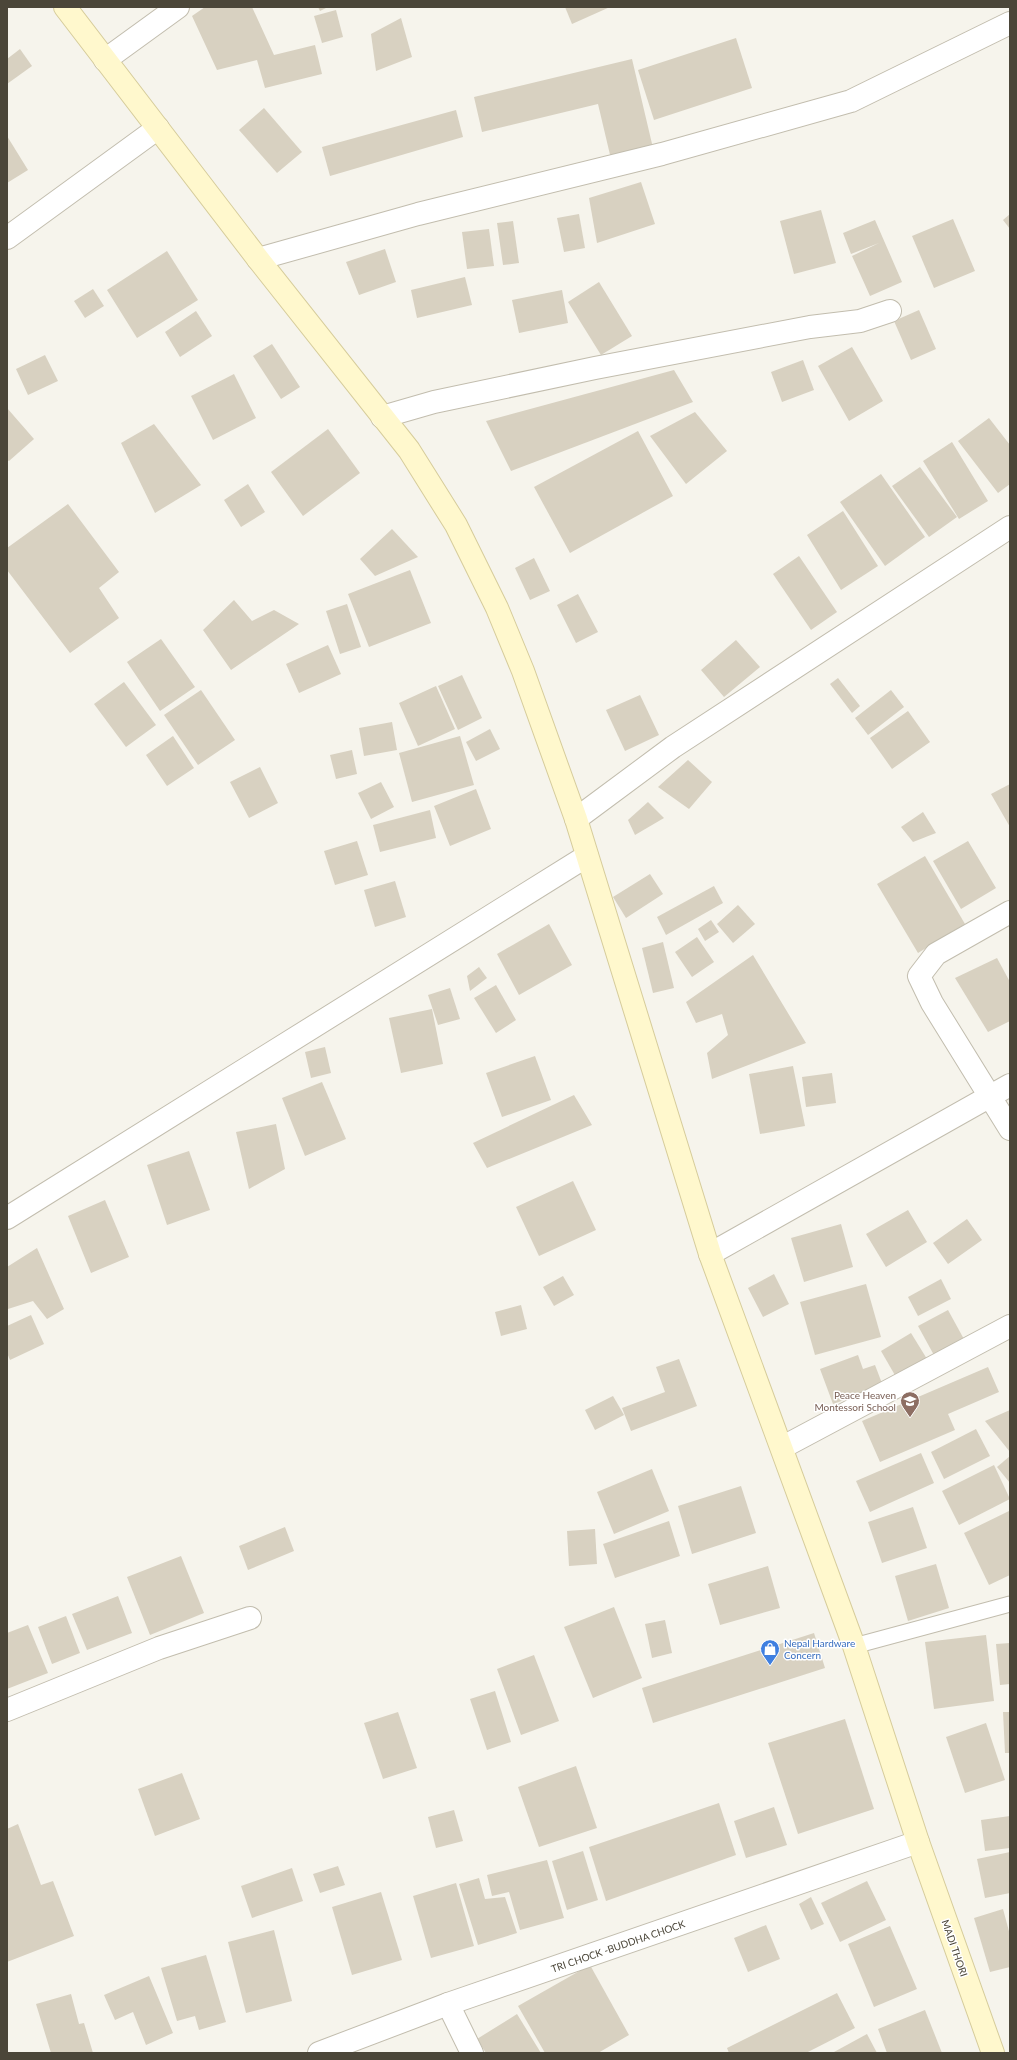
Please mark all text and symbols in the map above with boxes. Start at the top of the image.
place label: Peace Heaven Montessori School [814,1389,896,1413]
school or university icon: Peace Heaven Montessori School [899,1390,921,1418]
place label: Nepal Hardware Concern [784,1637,855,1661]
shop icon: Nepal Hardware Concern [759,1638,781,1666]
street label: TRI CHOCK -BUDDHA CHOCK [550,1917,687,1975]
street label: MADI THORI [940,1918,970,1978]

